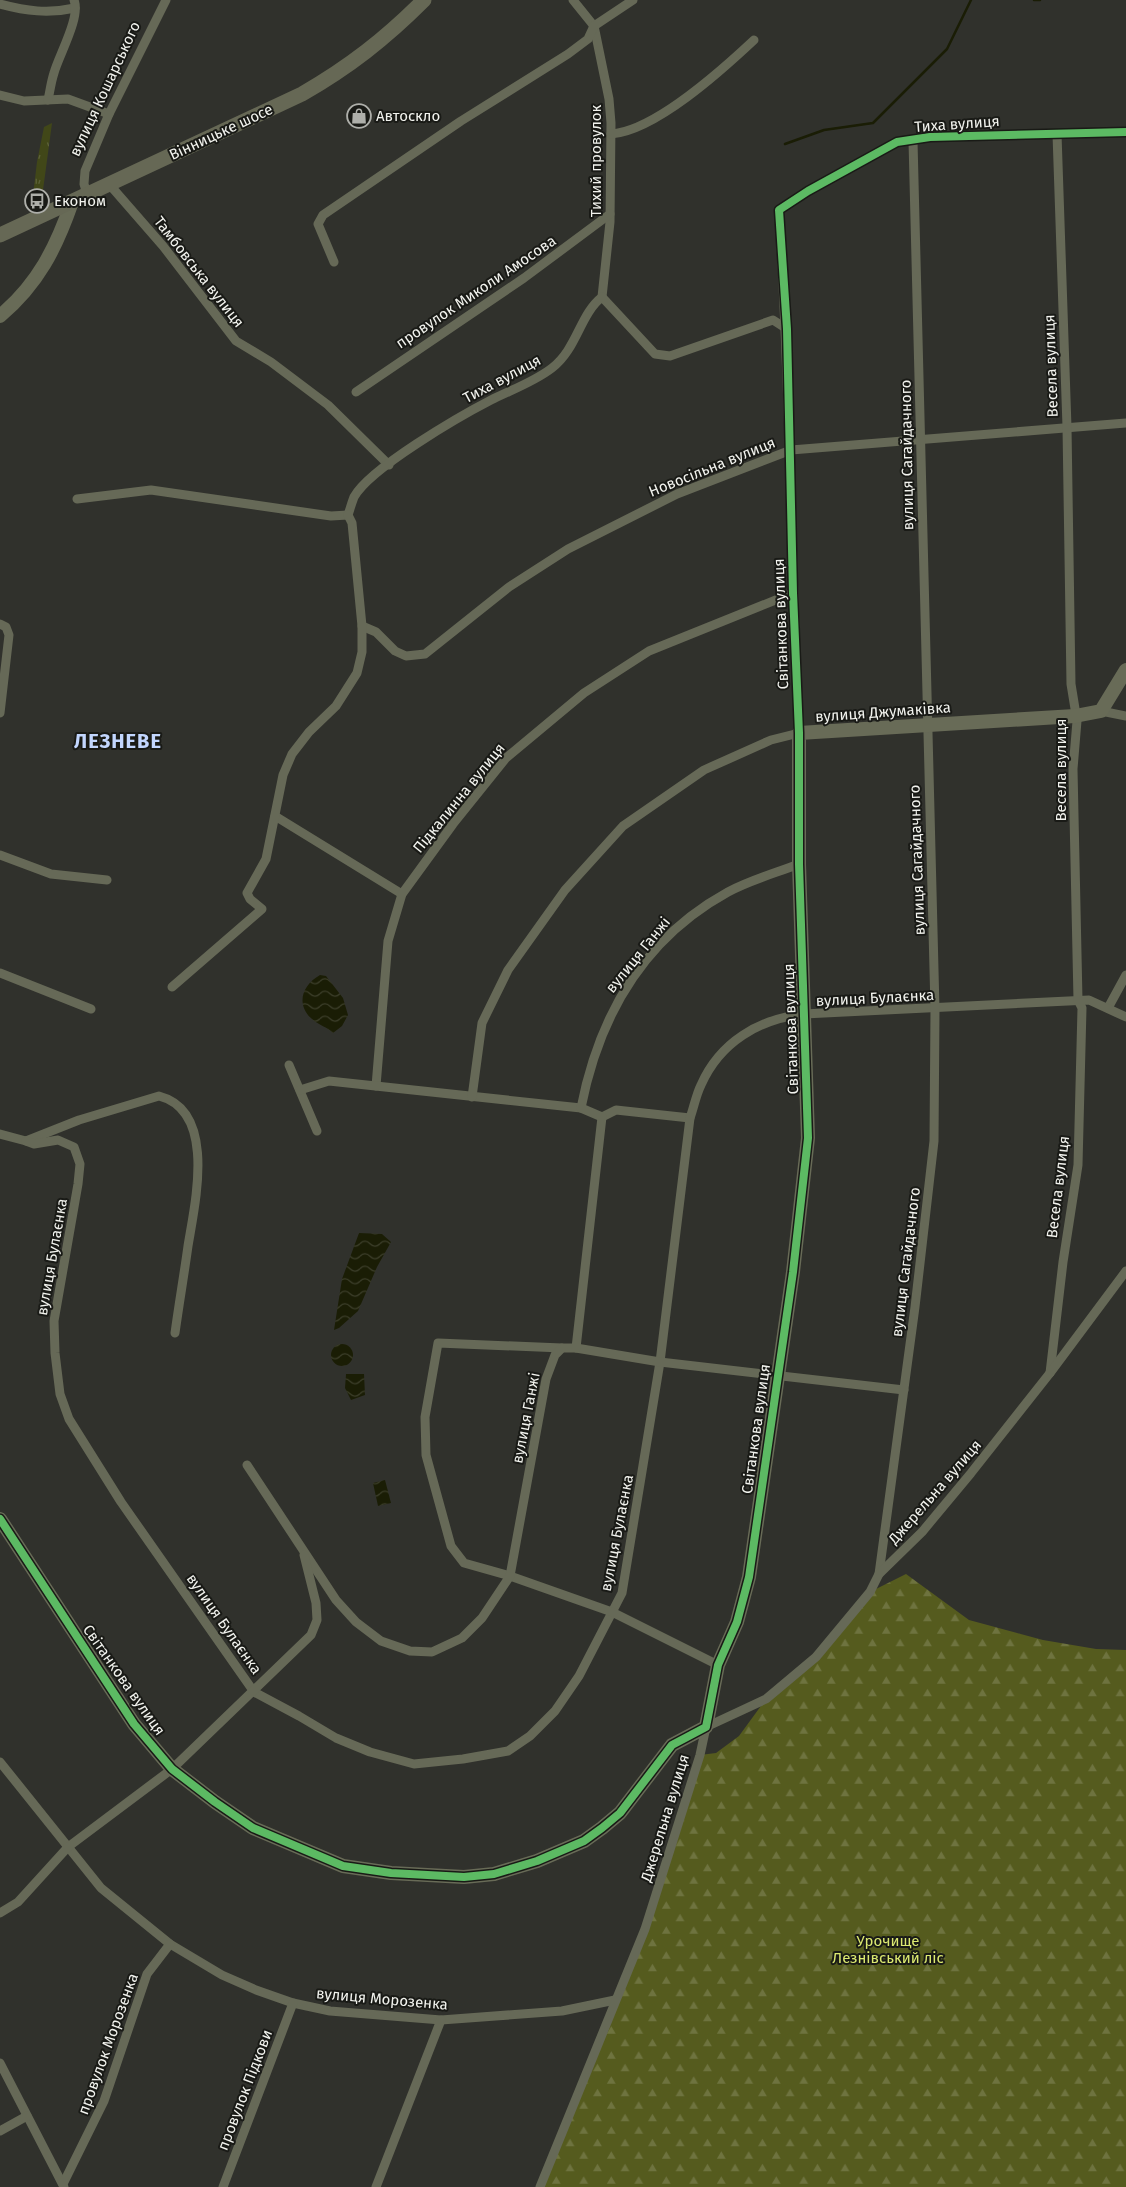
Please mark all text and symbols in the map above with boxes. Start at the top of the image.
street label: вулиця Кошарського [66,19,144,159]
street label: Вінницьке шосе [166,100,276,164]
shop icon: Автоскло [346,103,372,129]
street label: Тихий провулок [587,104,605,217]
place label: Автоскло [376,107,440,125]
street label: Тиха вулиця [914,112,1000,136]
bus stop icon: Економ [24,188,50,214]
place label: Економ [54,192,106,210]
street label: Тамбовська вулиця [150,213,248,331]
street label: провулок Миколи Амосова [393,232,559,352]
street label: Весела вулиця [1040,314,1062,418]
street label: Тиха вулиця [460,351,544,407]
street label: вулиця Сагайдачного [897,379,917,531]
street label: Новосільна вулиця [646,433,778,501]
street label: Світанкова вулиця [770,558,792,690]
street label: вулиця Джумаківка [815,698,951,726]
street label: Весела вулиця [1052,718,1070,822]
district label: ЛЕЗНЕВЕ [74,729,162,753]
street label: Підкалинна вулиця [409,739,509,857]
street label: вулиця Сагайдачного [905,784,929,936]
street label: вулиця Ганжі [602,913,674,997]
street label: Світанкова вулиця [780,963,802,1095]
street label: вулиця Булаєнка [815,986,935,1010]
street label: Весела вулиця [1043,1135,1073,1239]
street label: вулиця Сагайдачного [888,1186,924,1338]
street label: вулиця Булаєнка [33,1197,71,1317]
street label: Світанкова вулиця [738,1363,774,1495]
street label: вулиця Ганжі [508,1371,544,1465]
street label: Джерельна вулиця [884,1436,985,1549]
street label: вулиця Булаєнка [597,1473,637,1593]
street label: вулиця Булаєнка [183,1570,265,1678]
street label: Світанкова вулиця [79,1621,169,1739]
street label: Джерельна вулиця [637,1752,693,1885]
park label: Урочище Лезнівський ліс [832,1932,944,1967]
street label: провулок Морозенка [74,1971,142,2117]
street label: вулиця Морозенка [315,1984,449,2014]
street label: провулок Підкови [214,2027,276,2153]

